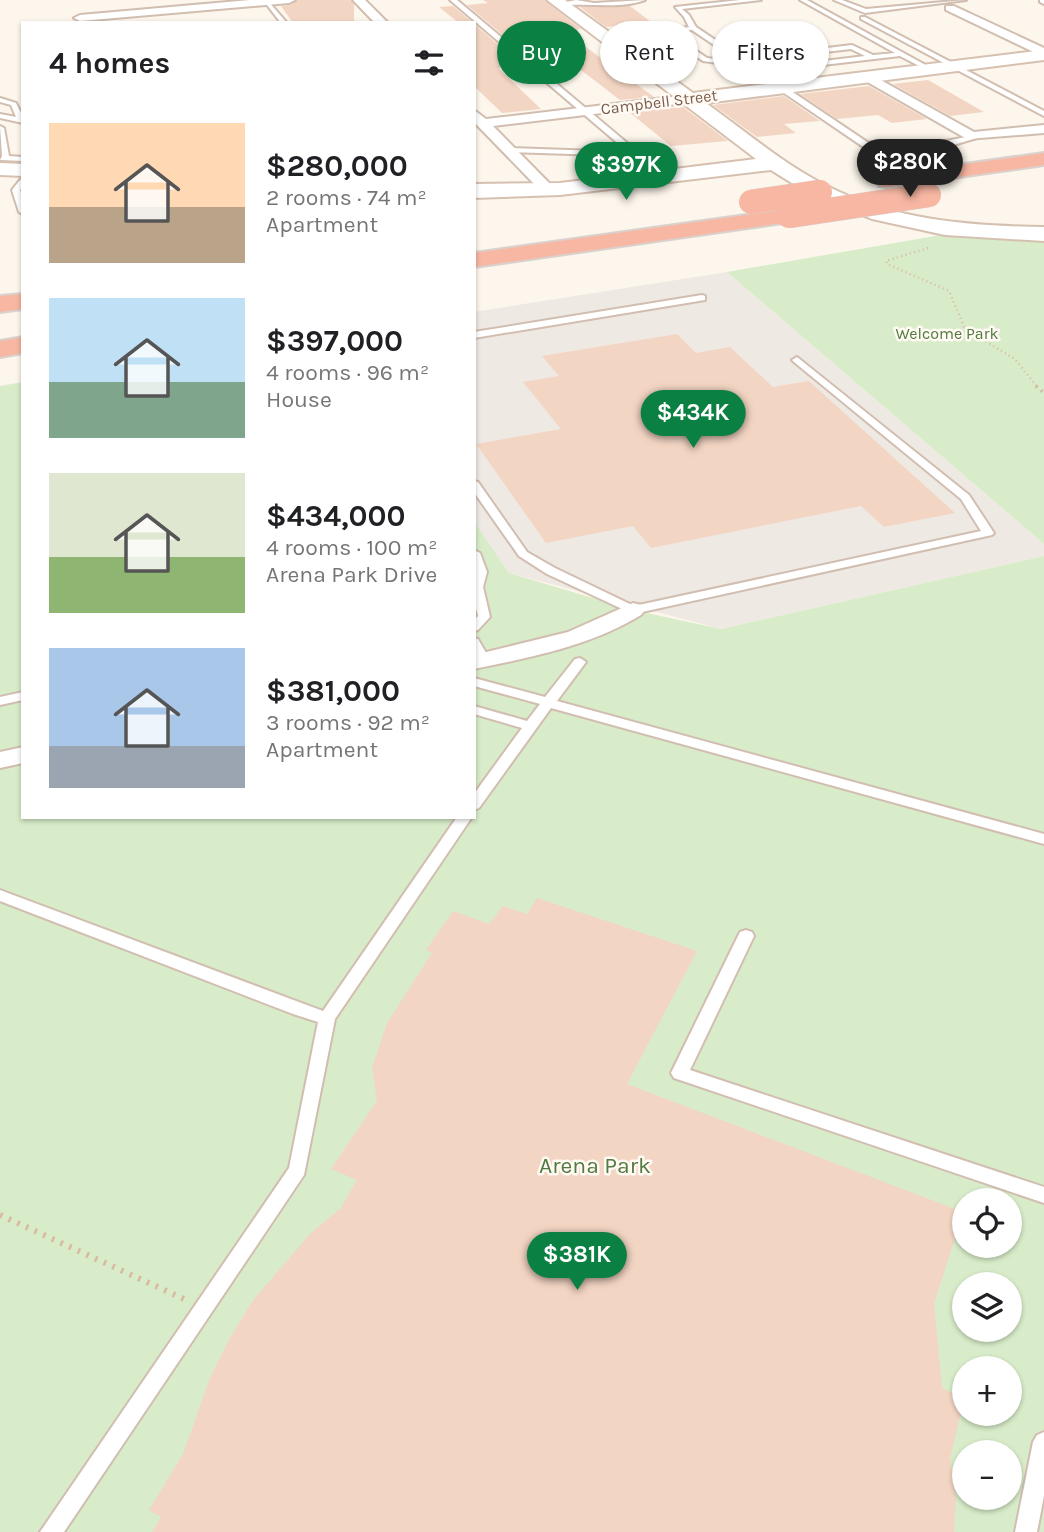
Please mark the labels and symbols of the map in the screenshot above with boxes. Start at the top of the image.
street label: Campbell Street [600,85,718,119]
pin: $280K [861,140,959,199]
pin: $397K [577,142,675,202]
park label: Welcome Park [896,324,998,343]
pin: $434K [644,391,742,450]
park label: Arena Park [539,1152,651,1179]
pin: $381K [528,1232,626,1292]

